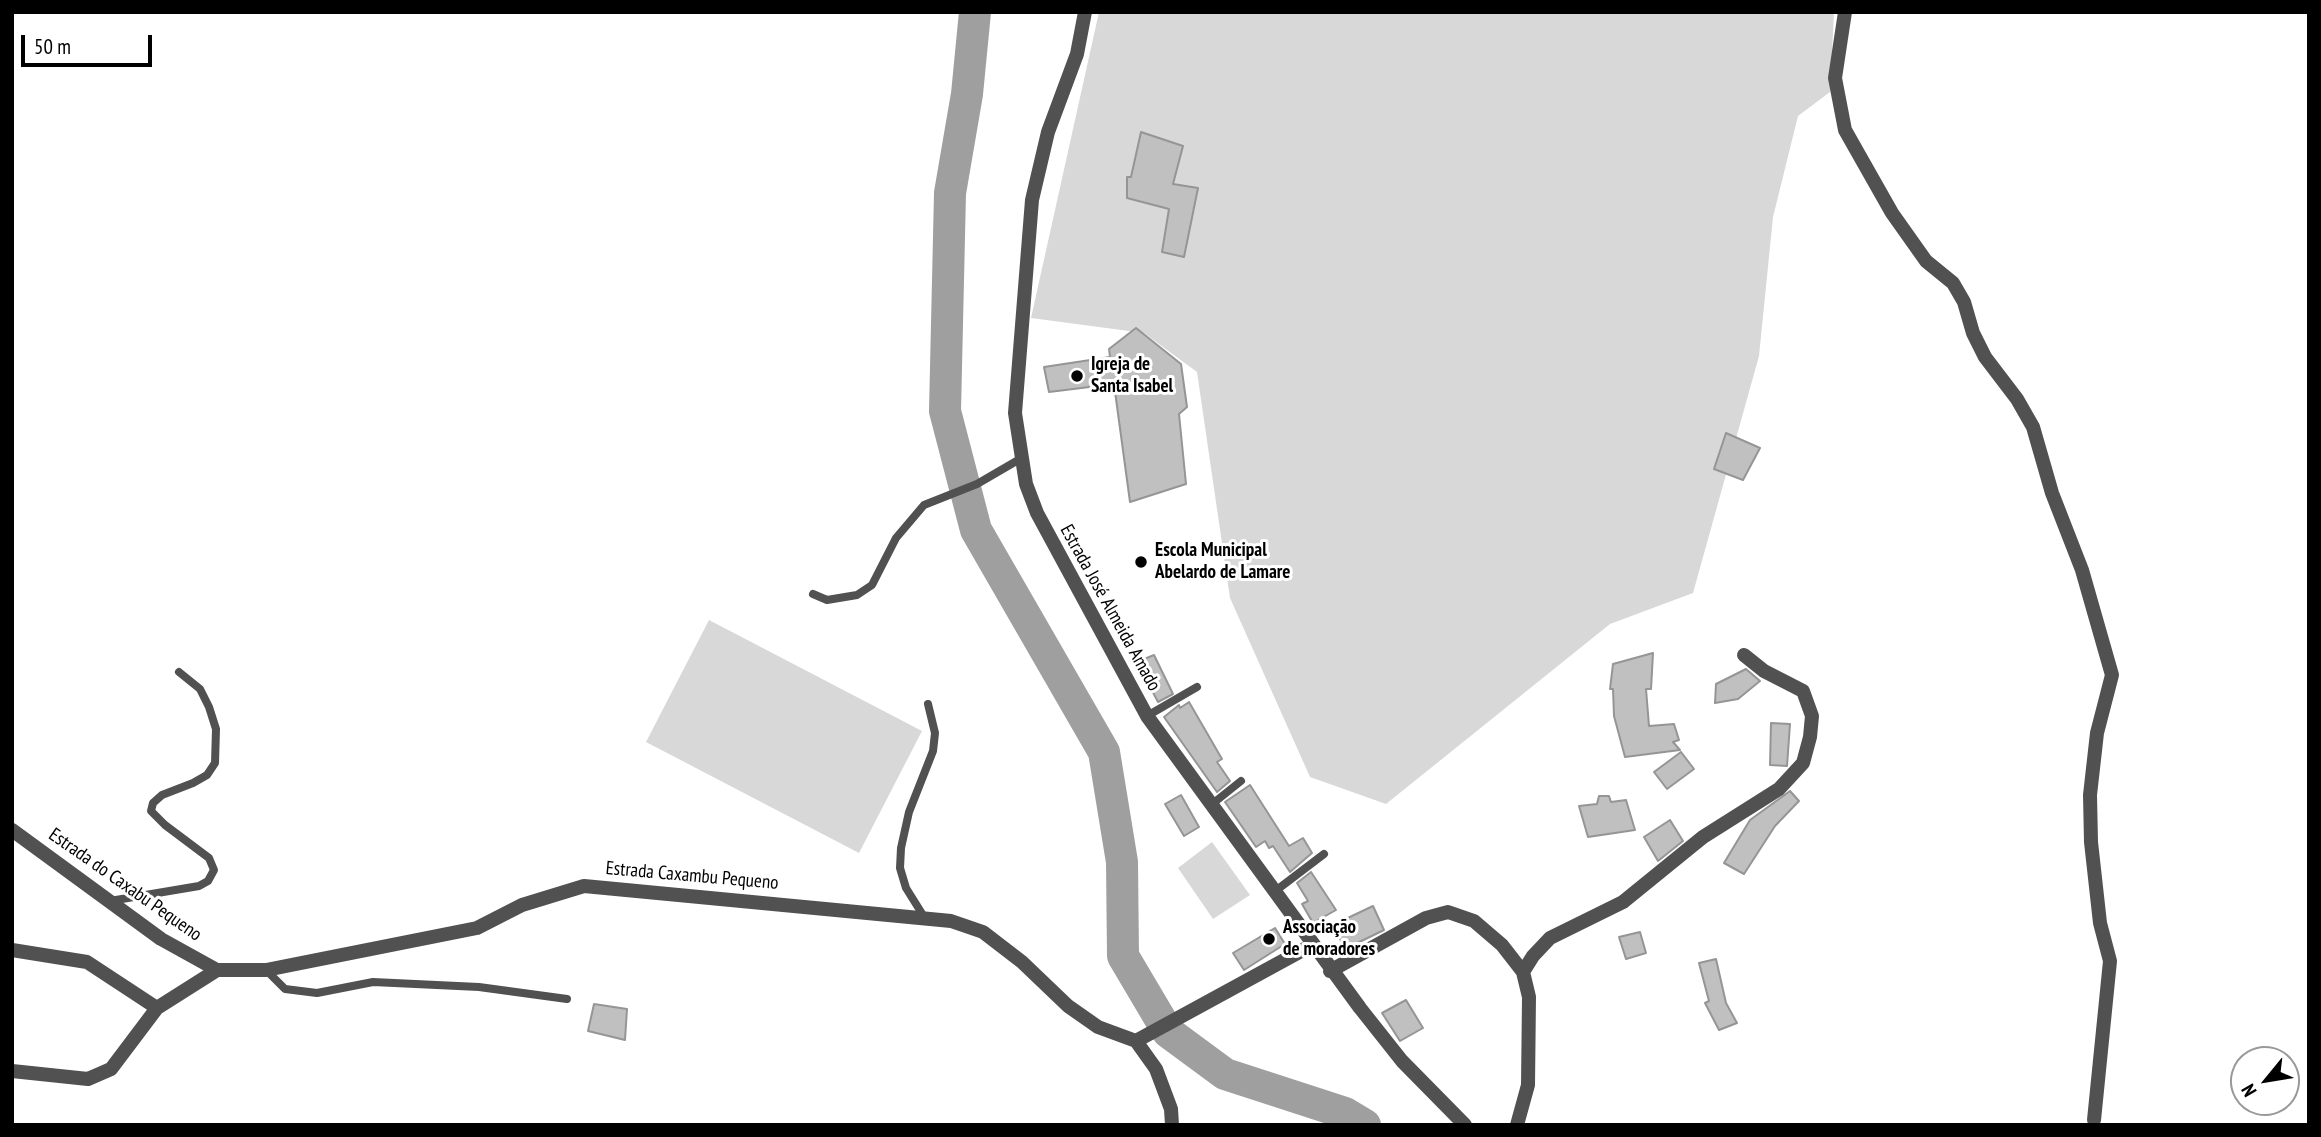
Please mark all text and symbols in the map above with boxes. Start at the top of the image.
scale bar [24,21,156,65]
text: 50 m [34,33,71,60]
place label: Igreja de Santa Isabel [1091,354,1173,398]
marker: Igreja de Santa Isabel [1069,368,1085,384]
street label: Estrada José Almeida Amado [1055,521,1165,695]
place label: Escola Municipal Abelardo de Lamare [1155,540,1290,584]
marker: Escola Municipal Abelardo de Lamare [1133,554,1149,570]
street label: Estrada do Caxabu Pequeno [44,824,206,946]
street label: Estrada Caxambu Pequeno [605,857,779,895]
place label: Associação de moradores [1283,917,1375,961]
marker: Associação de moradores [1261,931,1277,947]
north arrow [2230,1046,2300,1116]
text: N [2236,1080,2262,1101]

